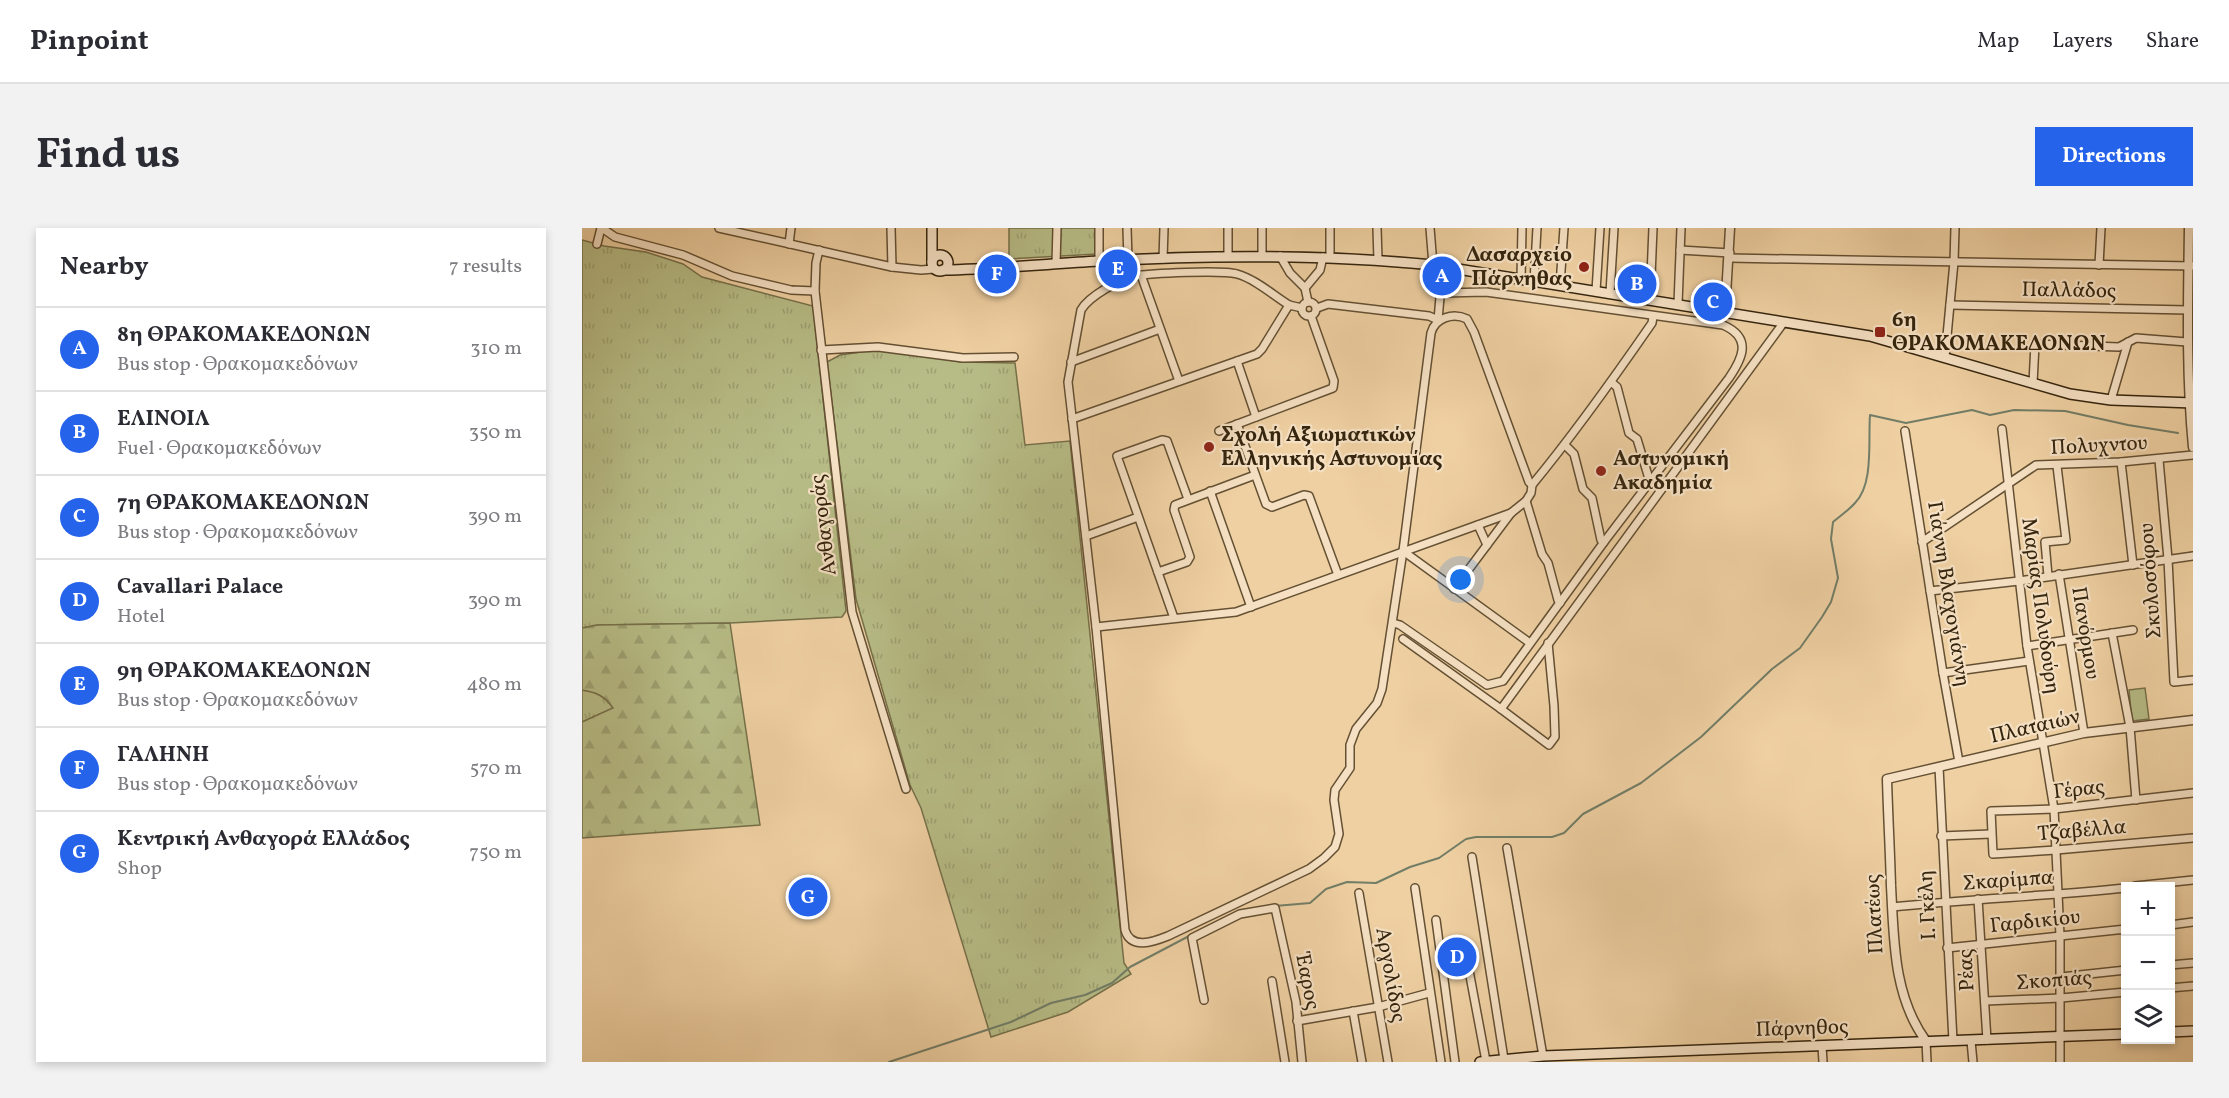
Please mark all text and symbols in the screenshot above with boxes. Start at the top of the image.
text: Pinpoint [30,22,148,61]
text: Map [1977,27,2019,56]
text: Layers [2052,27,2113,56]
text: Share [2146,27,2199,56]
text: Find us [36,127,180,186]
button: Directions [2035,127,2193,186]
place label: Δασαρχείο Πάρνηθας [1466,241,1572,294]
pin: E [1098,246,1138,291]
text: Nearby [60,249,149,285]
pin: F [978,252,1016,296]
text: 7 results [449,253,522,281]
pin: A [1422,254,1462,298]
marker: Δασαρχείο Πάρνηθας [1577,260,1591,274]
pin: B [1618,262,1656,306]
street label: Παλλάδος [2021,276,2117,306]
pin: C [1694,280,1732,325]
place label: 6η ΘΡΑΚΟΜΑΚΕΔΟΝΩΝ [1892,306,2105,359]
text: 8η ΘΡΑΚΟΜΑΚΕΔΟΝΩΝ [117,320,371,351]
marker: 6η ΘΡΑΚΟΜΑΚΕΔΟΝΩΝ [1873,325,1887,339]
text: A [72,335,87,363]
text: 310 m [470,335,522,363]
text: Bus stop · Θρακομακεδόνων [117,351,358,379]
text: ΕΛΙΝΟΙΛ [117,404,210,435]
text: B [73,419,86,447]
text: 350 m [469,419,522,447]
place label: Σχολή Αξιωματικών Ελληνικής Αστυνομίας [1221,421,1443,474]
street label: Πολυχντου [2050,429,2148,463]
text: Fuel · Θρακομακεδόνων [117,435,321,463]
marker: Σχολή Αξιωματικών Ελληνικής Αστυνομίας [1202,440,1216,454]
place label: Αστυνομική Ακαδημία [1613,445,1729,498]
marker: Αστυνομική Ακαδημία [1594,464,1608,478]
street label: Ανθαγοράς [803,473,845,577]
text: 7η ΘΡΑΚΟΜΑΚΕΔΟΝΩΝ [117,488,369,519]
street label: Γιάννη Βλαχογιάννη [1919,499,1977,689]
text: C [73,503,86,531]
text: 390 m [468,503,522,531]
street label: Μαρίας Πολυδούρη [2013,516,2067,696]
text: Bus stop · Θρακομακεδόνων [117,519,358,547]
street label: Σκυλοσόφου [2132,522,2170,640]
your location [1446,565,1475,594]
text: Cavallari Palace [117,572,283,603]
street label: Πανόρμου [2063,585,2107,681]
text: D [72,587,87,615]
text: 390 m [468,587,522,615]
text: Hotel [117,603,165,631]
text: 9η ΘΡΑΚΟΜΑΚΕΔΟΝΩΝ [117,656,371,687]
text: E [73,671,86,699]
text: 480 m [467,671,522,699]
text: Bus stop · Θρακομακεδόνων [117,687,358,715]
street label: Πλαταιών [1987,703,2083,751]
text: ΓΑΛΗΝΗ [117,740,209,771]
text: F [74,755,85,783]
text: 570 m [470,755,522,783]
text: Bus stop · Θρακομακεδόνων [117,771,358,799]
street label: Γέρας [2052,773,2106,807]
street label: Τζαβέλλα [2036,813,2128,849]
text: Κεντρική Ανθαγορά Ελλάδος [117,824,410,855]
text: G [72,839,87,867]
text: 750 m [469,839,522,867]
text: Shop [117,855,162,883]
street label: Σκαρίμπα [1962,863,2055,899]
street label: Ι. Γκέλη [1912,869,1944,941]
street label: Πλατέως [1858,873,1892,955]
pin: G [788,874,828,920]
map controls [2121,882,2175,1044]
button: + [2121,882,2175,936]
street label: Γαρδικίου [1988,903,2082,941]
street label: Αργολίδος [1367,925,1413,1025]
pin: D [1438,934,1476,980]
button: − [2121,936,2175,990]
street label: Ρέας [1951,948,1983,992]
street label: Έαρος [1287,950,1327,1013]
street label: Σκοπιάς [2015,964,2093,998]
button: layers [2121,990,2175,1044]
street label: Πάρνηθος [1755,1013,1849,1045]

